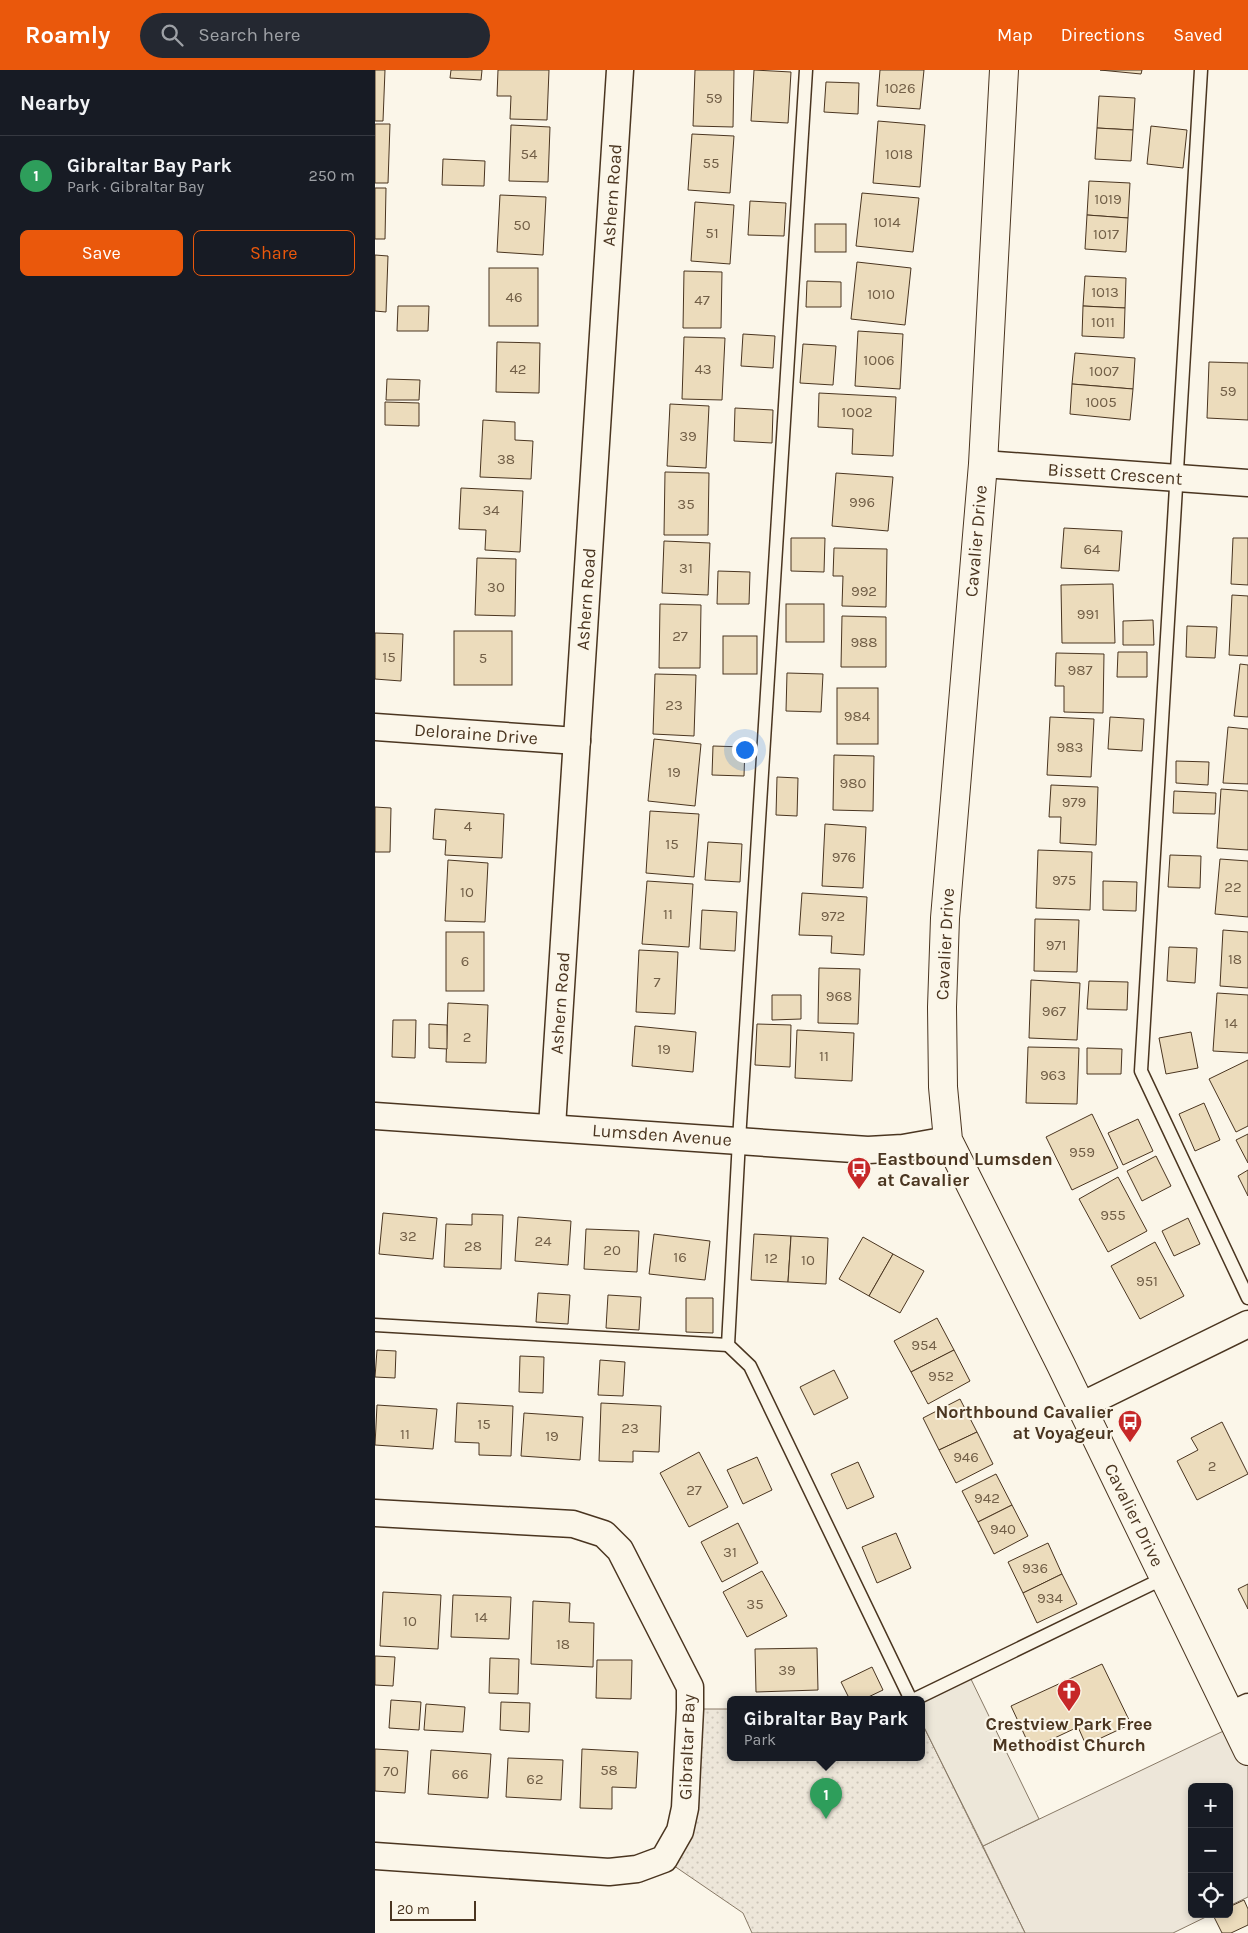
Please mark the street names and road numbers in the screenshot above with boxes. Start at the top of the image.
street label: Ashern Road [597,143,627,247]
street label: Bissett Crescent [1047,458,1183,490]
street label: Cavalier Drive [960,484,992,598]
street label: Ashern Road [571,547,601,651]
street label: Deloraine Drive [413,719,539,749]
street label: Cavalier Drive [931,887,959,1001]
street label: Ashern Road [545,951,575,1055]
street label: Lumsden Avenue [591,1119,733,1151]
street label: Cavalier Drive [1099,1460,1169,1570]
street label: Gibraltar Bay [674,1693,700,1800]

